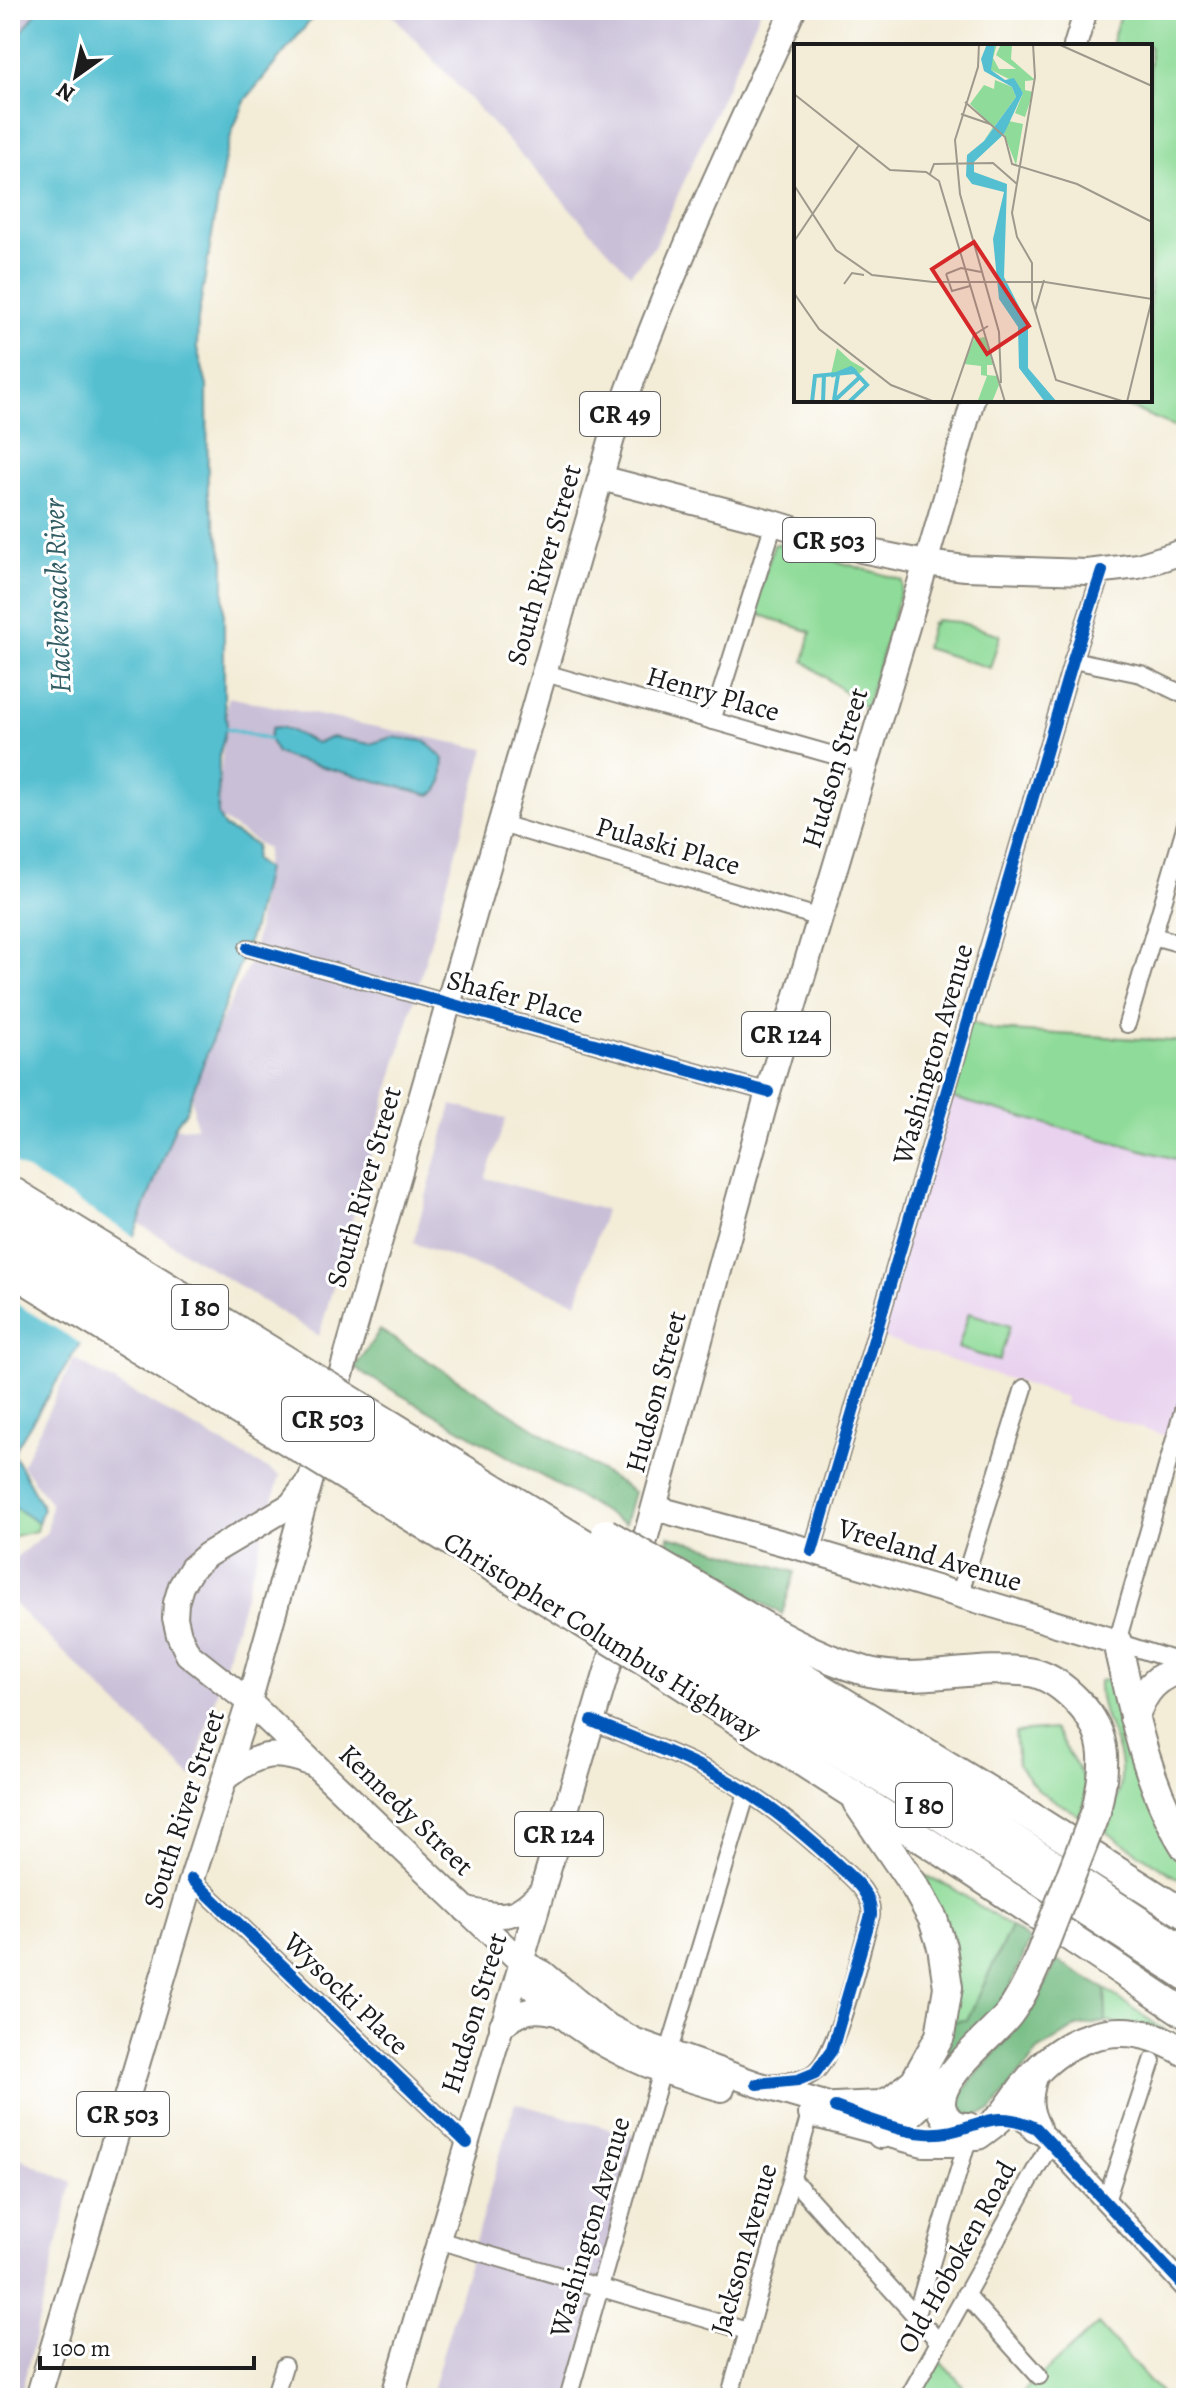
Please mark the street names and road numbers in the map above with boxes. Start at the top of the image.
road number: CR 49 [580,392,660,436]
street label: South River Street [497,460,591,670]
road number: CR 503 [783,518,875,562]
street label: Henry Place [642,657,784,731]
street label: Hudson Street [793,683,877,853]
street label: Pulaski Place [591,807,745,885]
street label: Washington Avenue [883,939,983,1170]
street label: Shafer Place [443,961,587,1033]
road number: CR 124 [742,1012,830,1056]
street label: South River Street [317,1082,411,1292]
road number: I 80 [172,1285,228,1329]
street label: Hudson Street [616,1307,696,1477]
road number: CR 503 [282,1397,374,1441]
street label: Vreeland Avenue [832,1509,1027,1601]
street label: Christopher Columbus Highway [436,1522,769,1750]
street label: South River Street [134,1704,234,1914]
street label: Kennedy Street [330,1736,482,1884]
road number: I 80 [896,1783,952,1827]
road number: CR 124 [515,1812,603,1856]
street label: Wysocki Place [274,1924,417,2064]
street label: Hudson Street [432,1928,516,2098]
road number: CR 503 [77,2092,169,2136]
street label: Washington Avenue [540,2112,640,2343]
street label: Old Hoboken Road [888,2153,1026,2360]
street label: Jackson Avenue [701,2159,787,2339]

